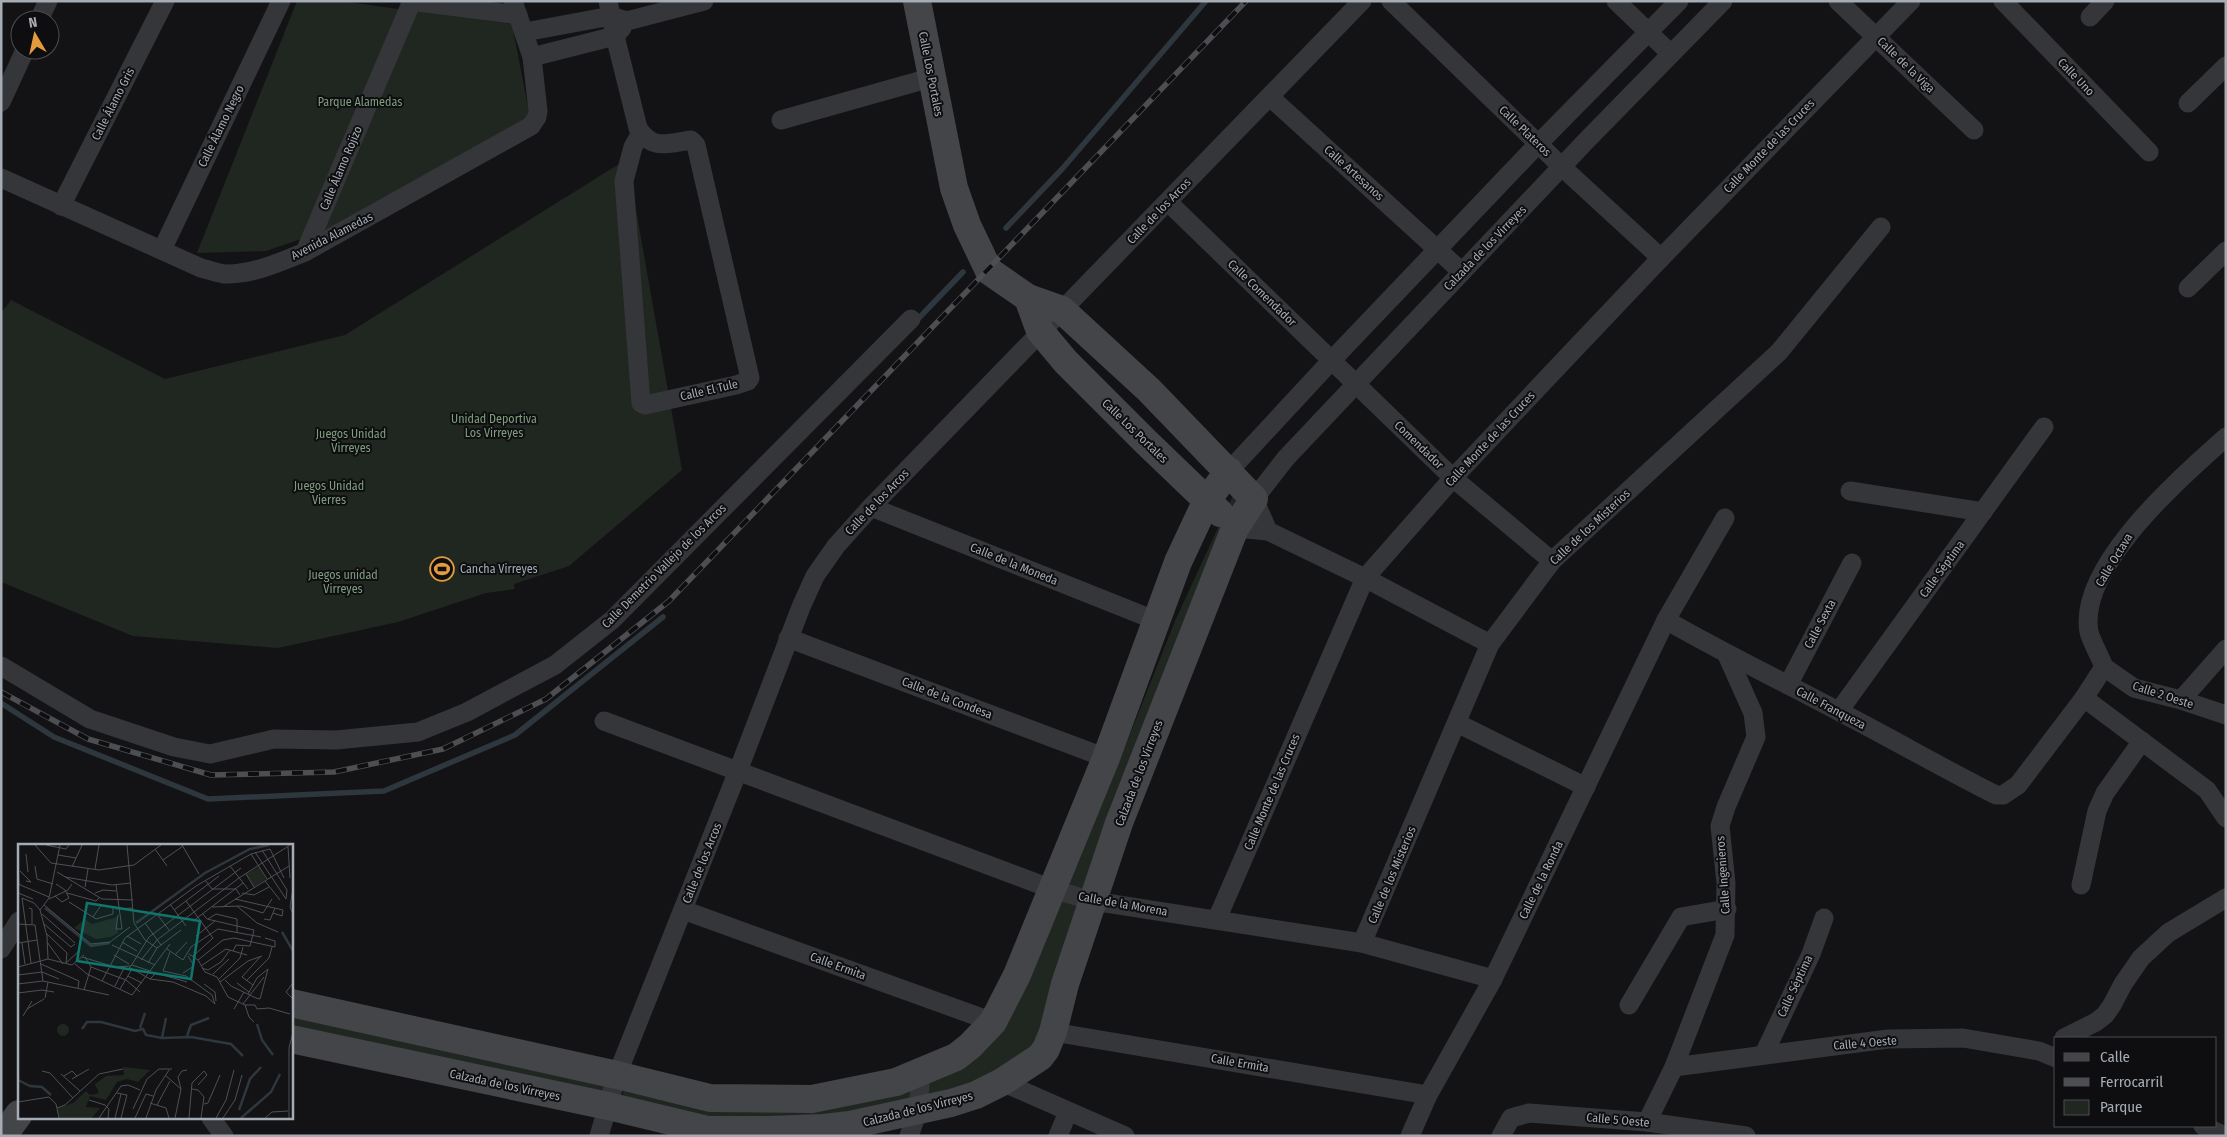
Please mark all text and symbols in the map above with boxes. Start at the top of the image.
north arrow [10,10,60,60]
text: N [28,14,39,32]
street label: Calle Los Portales [916,30,946,118]
street label: Calle de la Viga [1874,34,1938,96]
street label: Calle Uno [2055,55,2097,99]
street label: Calle Álamo Gris [88,65,137,143]
street label: Calle Álamo Negro [194,82,247,169]
park label: Parque Alamedas [318,95,402,109]
street label: Calle Monte de las Cruces [1721,96,1817,196]
street label: Calle Plateros [1496,103,1554,159]
street label: Calle Álamo Rojizo [316,123,365,212]
street label: Calle Artesanos [1321,142,1387,204]
street label: Calle de los Arcos [1124,175,1194,247]
street label: Calzada de los Virreyes [1441,203,1529,293]
street label: Avenida Alamedas [289,209,375,263]
street label: Calle Comendador [1225,257,1300,330]
street label: Calle El Tule [679,377,739,403]
street label: Calle Monte de las Cruces [1442,389,1538,489]
street label: Calle Los Portales [1099,396,1171,466]
park label: Unidad Deportiva Los Virreyes [451,412,537,440]
street label: Comendador [1392,418,1447,472]
park label: Juegos Unidad Virreyes [316,427,386,455]
street label: Calle de los Arcos [842,466,912,538]
park label: Juegos Unidad Vierres [294,479,364,507]
street label: Calle de los Misterios [1547,486,1633,568]
street label: Calle Demetrio Vallejo de los Arcos [599,501,729,631]
street label: Calle Octava [2093,531,2136,589]
street label: Calle Séptima [1917,538,1967,600]
street label: Calle de la Moneda [968,540,1060,588]
sports icon: Cancha Virreyes [429,556,455,582]
place label: Cancha Virreyes [460,562,538,576]
park label: Juegos unidad Virreyes [308,568,378,596]
street label: Calle Sexta [1801,597,1839,651]
street label: Calle de la Condesa [900,674,994,722]
street label: Calle 2 Oeste [2131,679,2195,711]
street label: Calle Franqueza [1794,684,1868,732]
street label: Calzada de los Virreyes [1112,718,1166,828]
street label: Calle Monte de las Cruces [1241,732,1303,852]
street label: Calle de los Arcos [679,821,725,905]
street label: Calle de los Misterios [1365,824,1419,926]
street label: Calle Ingenieros [1713,836,1733,914]
street label: Calle de la Ronda [1516,839,1566,921]
inset map [18,844,292,1120]
street label: Calle de la Morena [1077,889,1169,919]
street label: Calle Ermita [808,949,868,983]
street label: Calle Séptima [1774,953,1816,1019]
street label: Calle 4 Oeste [1833,1033,1897,1053]
legend [2054,1037,2217,1127]
text: Calle [2100,1048,2130,1066]
street label: Calle Ermita [1210,1051,1270,1075]
street label: Calzada de los Virreyes [448,1066,562,1104]
text: Ferrocarril [2100,1073,2163,1091]
street label: Calzada de los Virreyes [862,1089,974,1129]
text: Parque [2100,1098,2143,1116]
street label: Calle 5 Oeste [1586,1110,1650,1130]

